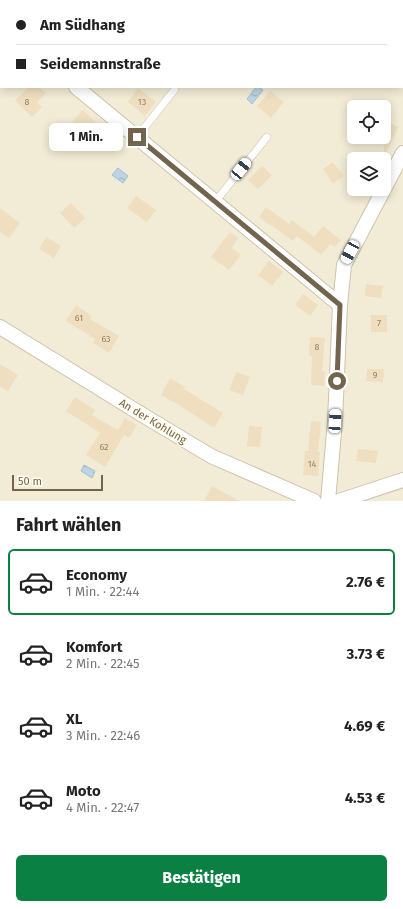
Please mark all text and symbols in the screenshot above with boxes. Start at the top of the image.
text: Am Südhang [40,16,125,34]
text: Seidemannstraße [40,55,161,73]
house number: 8 [25,97,30,107]
house number: 13 [138,97,146,107]
map controls [347,100,391,196]
button: locate [347,100,391,144]
callout: 1 Min. [49,123,123,151]
route end [128,128,146,146]
text: 1 Min. [69,129,103,144]
button: layers [347,152,391,196]
car [229,156,253,182]
car [339,239,361,265]
house number: 61 [75,313,83,323]
house number: 7 [377,318,381,328]
house number: 63 [101,334,111,344]
house number: 8 [315,342,320,352]
house number: 9 [373,370,378,380]
route start [328,372,346,390]
street label: An der Kohlung [117,396,189,447]
car [328,409,342,433]
house number: 62 [99,442,109,452]
house number: 14 [308,459,317,469]
scale bar [12,473,103,492]
text: 50 m [18,475,42,488]
text: Fahrt wählen [16,514,121,536]
icon: car [18,564,54,600]
text: Economy [66,566,127,584]
text: 2.76 € [346,573,385,591]
text: 1 Min. · 22:44 [66,584,139,599]
icon: car [18,636,54,672]
text: Komfort [66,638,122,656]
text: 3.73 € [346,645,385,663]
text: 2 Min. · 22:45 [66,656,140,671]
icon: car [18,708,54,744]
text: XL [66,710,82,728]
text: 4.69 € [344,717,385,735]
text: 3 Min. · 22:46 [66,728,140,743]
icon: car [18,780,54,816]
text: Moto [66,782,101,800]
text: 4.53 € [345,789,385,807]
text: 4 Min. · 22:47 [66,800,139,815]
button: Bestätigen [16,855,387,901]

